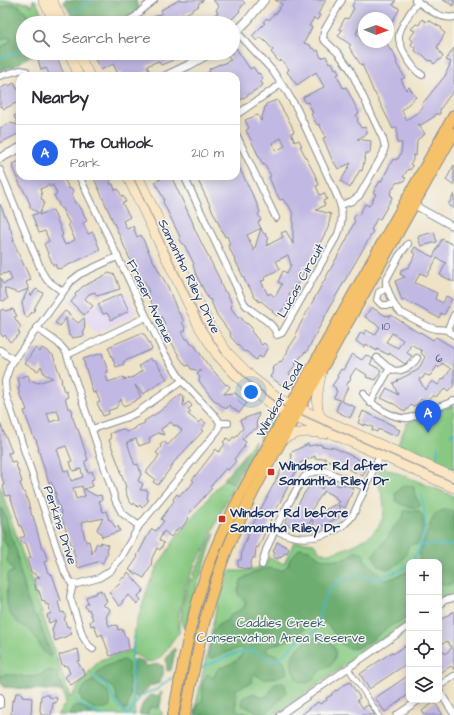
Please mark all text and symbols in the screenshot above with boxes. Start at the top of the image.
north arrow [358,12,394,48]
search box [16,16,240,60]
icon: search [30,27,52,49]
text: Search here [62,28,151,49]
text: Nearby [32,86,89,110]
text: The Outlook [70,133,153,154]
text: A [41,144,49,162]
text: 210 m [191,144,224,162]
text: Park [70,154,100,172]
street label: Samantha Riley Drive [153,216,225,337]
street label: Lucas Circuit [273,239,329,321]
street label: Fraser Avenue [122,257,178,346]
house number: 10 [382,319,390,334]
house number: 6 [436,351,443,366]
street label: Windsor Road [252,358,308,440]
your location [241,382,261,402]
pin: A [415,400,441,433]
place label: Windsor Rd after Samantha Riley Dr [278,457,390,491]
marker: Windsor Rd after Samantha Riley Dr [266,467,276,477]
street label: Perkins Drive [39,484,81,567]
place label: Windsor Rd before Samantha Riley Dr [229,504,348,538]
marker: Windsor Rd before Samantha Riley Dr [217,514,227,524]
map controls [406,559,442,703]
button: + [406,559,442,595]
button: − [406,595,442,631]
park label: Caddies Creek Conservation Area Reserve [197,614,365,647]
button: locate [406,631,442,667]
button: layers [406,667,442,703]

